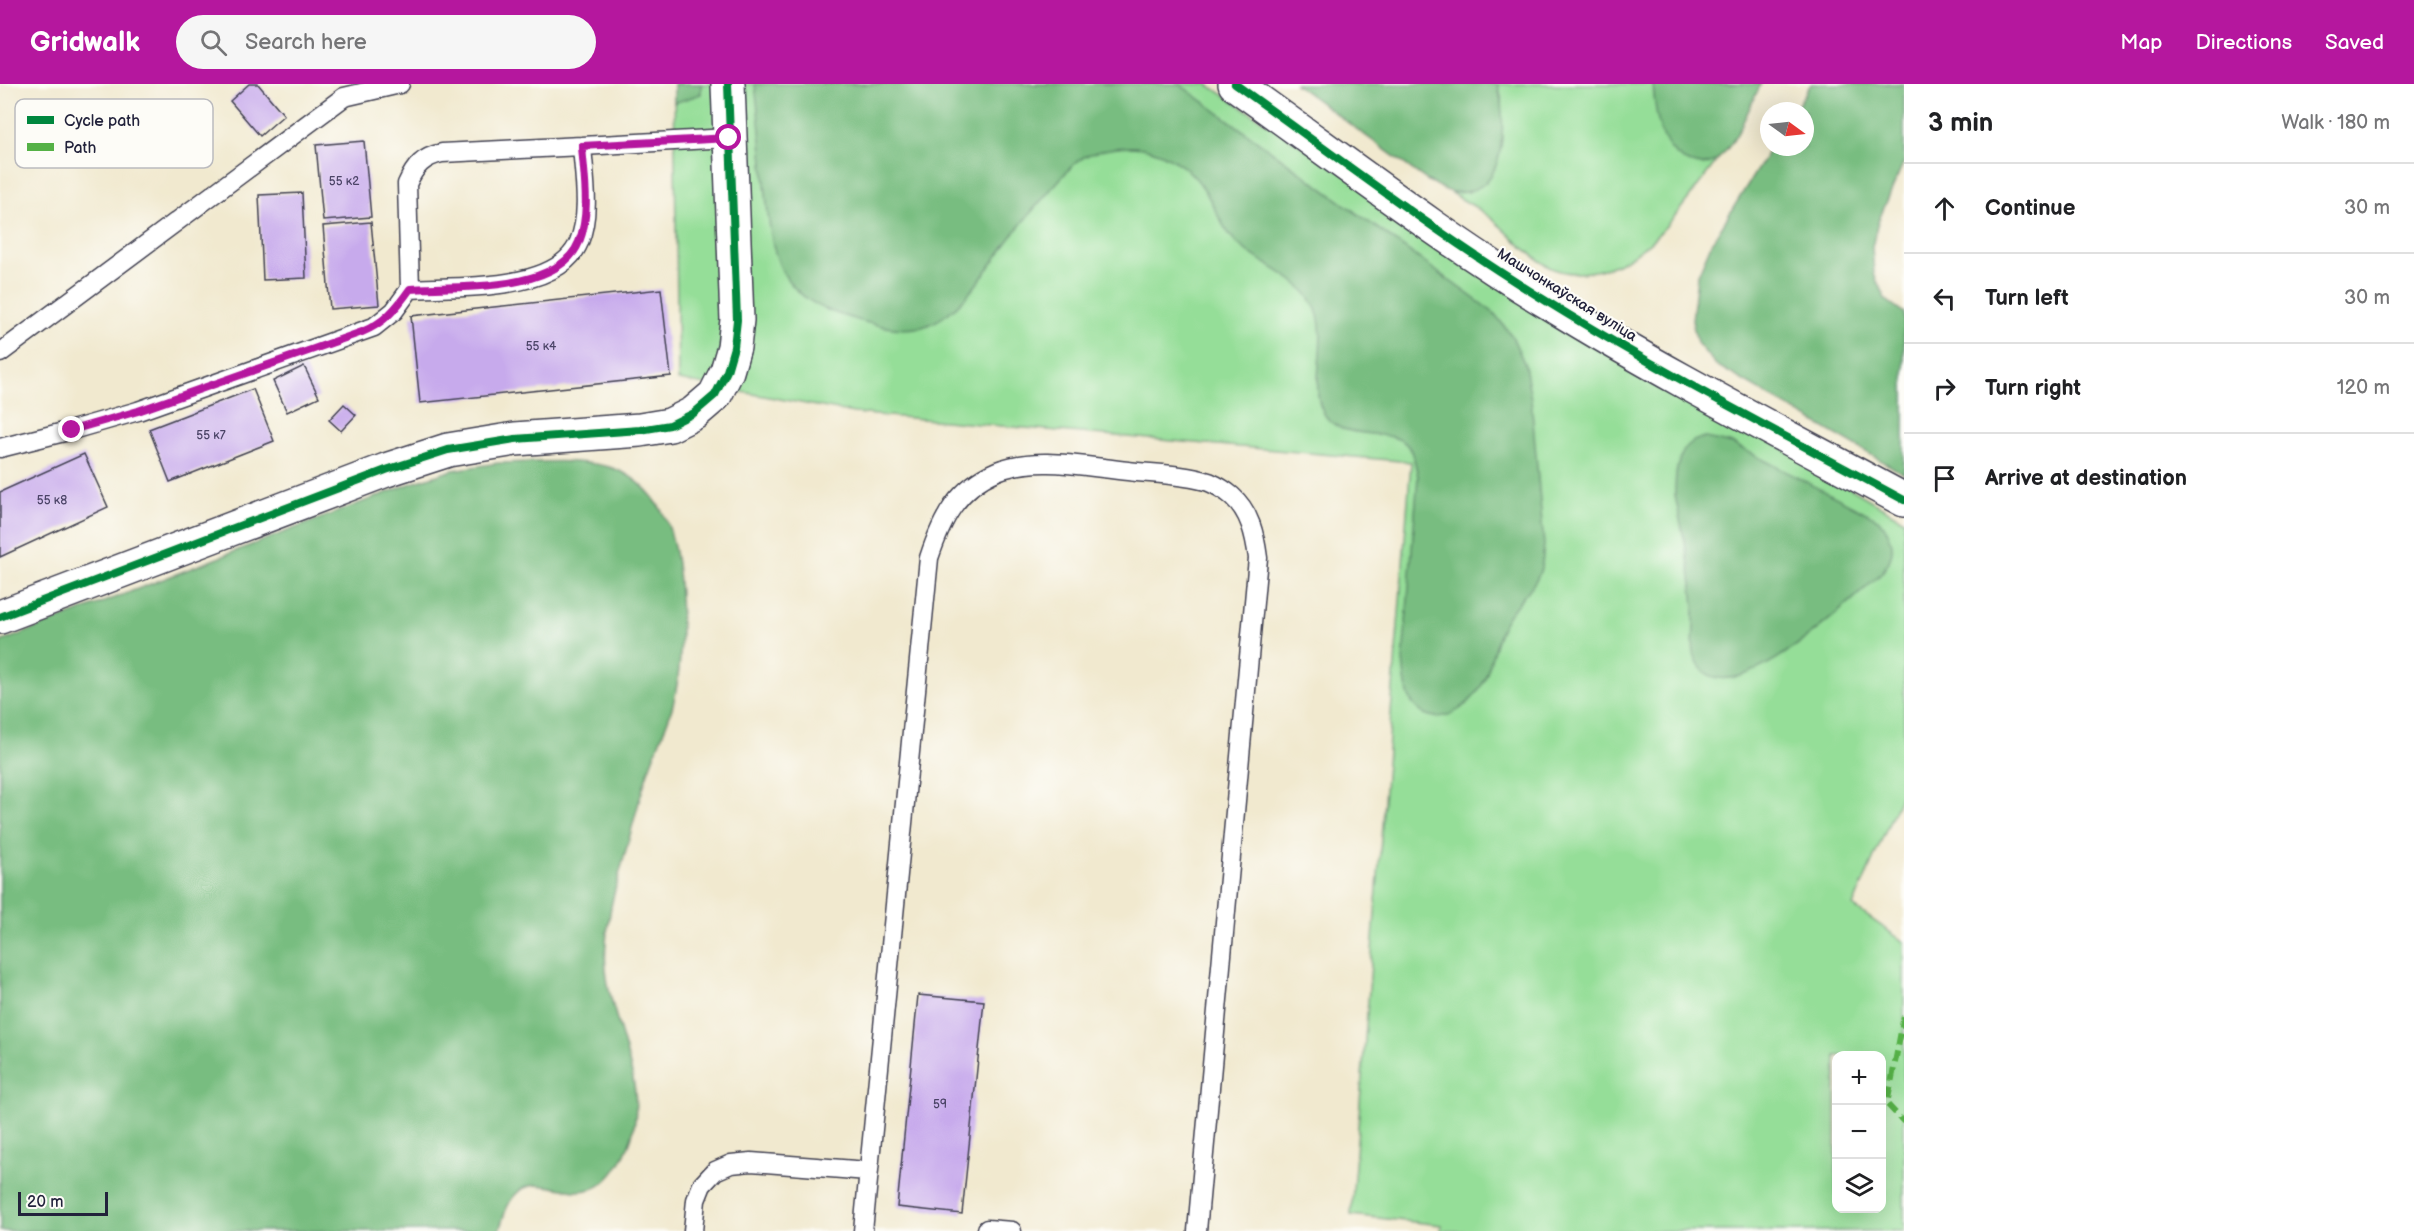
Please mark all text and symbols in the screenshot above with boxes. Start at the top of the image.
search box [176,15,596,69]
text: Gridwalk [30,26,140,59]
icon: search [197,26,230,59]
text: Search here [245,29,367,56]
text: Map [2120,30,2163,55]
text: Directions [2196,30,2292,55]
text: Saved [2325,30,2384,55]
legend [15,99,213,168]
north arrow [1760,102,1814,156]
text: 3 min [1928,108,1993,139]
text: Walk · 180 m [2281,111,2390,135]
text: Cycle path [64,112,140,131]
route start [715,124,741,150]
text: Path [64,139,96,158]
house number: 55 к2 [329,174,359,189]
icon: ahead [1928,192,1961,225]
text: Continue [1985,195,2075,222]
text: 30 m [2344,196,2390,220]
street label: Машчонкаўская вуліца [1493,244,1641,346]
icon: left [1928,282,1961,315]
text: Turn left [1985,285,2069,312]
text: 30 m [2344,286,2390,310]
house number: 55 к4 [526,339,557,354]
icon: right [1928,372,1961,405]
text: Turn right [1985,375,2081,402]
text: 120 m [2337,376,2390,400]
route end [58,416,84,442]
house number: 55 к7 [196,428,226,443]
icon: arrive [1928,462,1961,495]
text: Arrive at destination [1985,465,2187,492]
house number: 55 к8 [37,493,67,508]
map controls [1832,1051,1886,1213]
button: + [1832,1051,1886,1105]
house number: 59 [933,1097,947,1112]
button: − [1832,1105,1886,1159]
button: layers [1832,1159,1886,1213]
scale bar [18,1189,108,1216]
text: 20 m [27,1193,63,1212]

